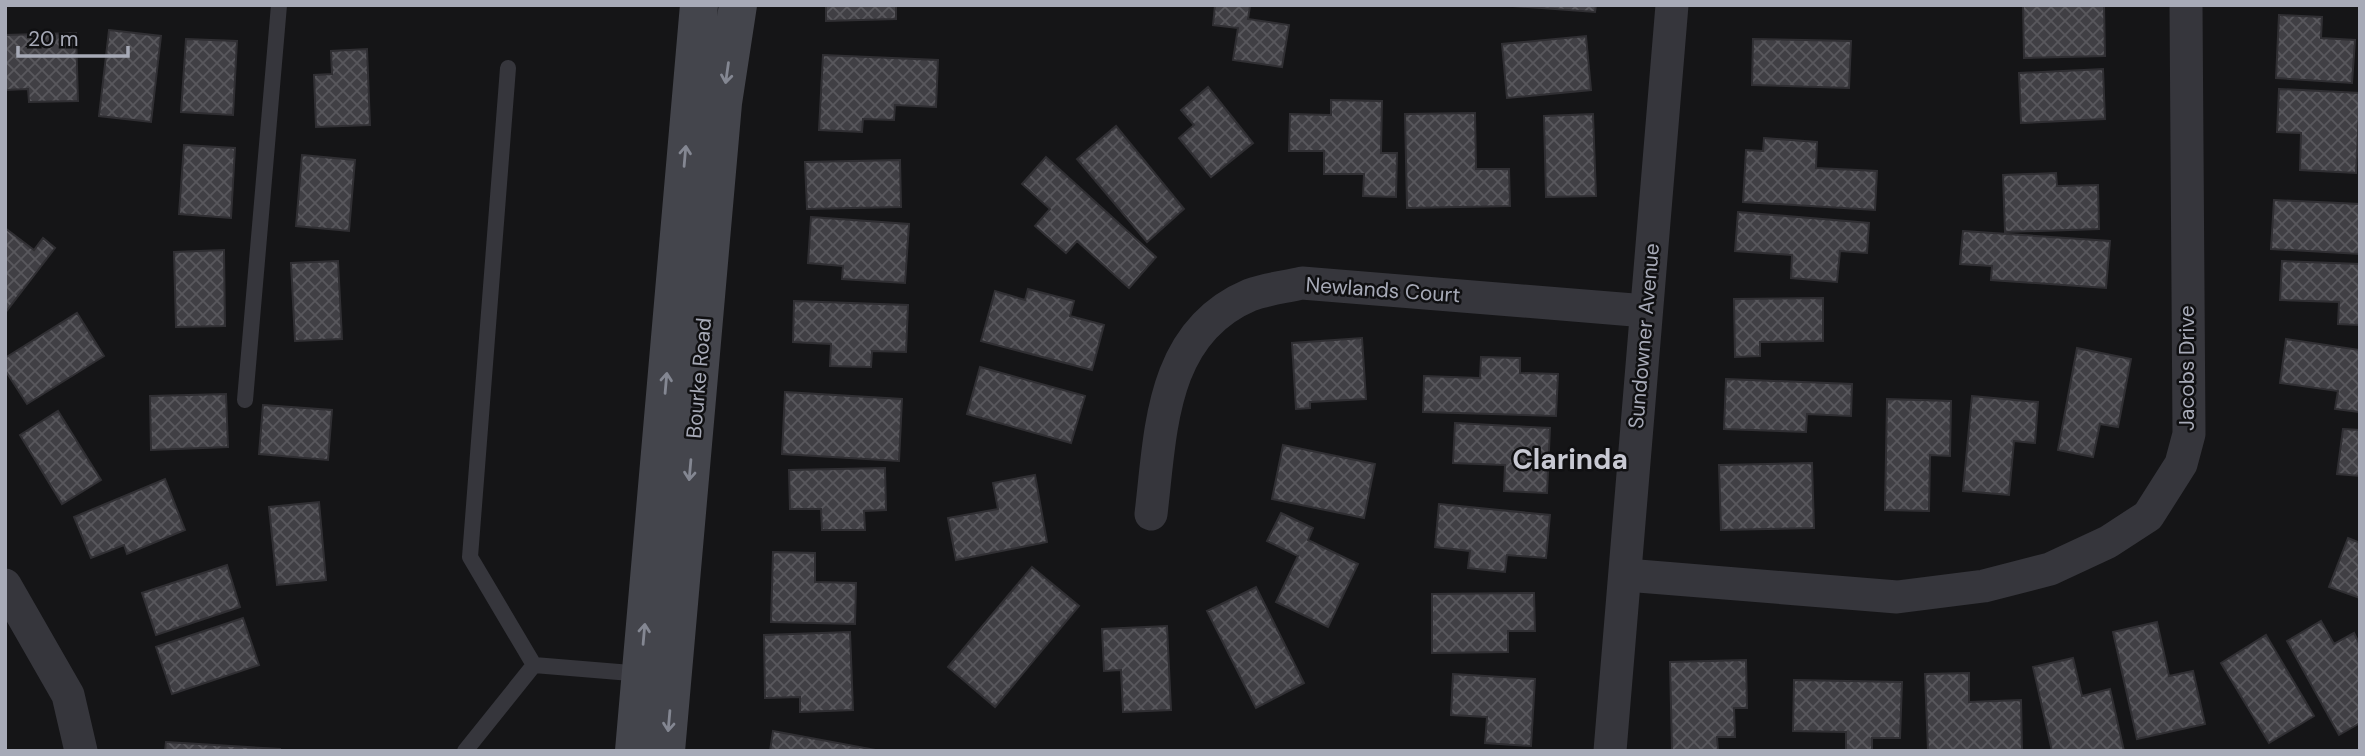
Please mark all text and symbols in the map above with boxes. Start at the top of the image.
scale bar [18,14,128,58]
text: 20 m [28,25,79,53]
one-way arrow [720,61,733,84]
one-way arrow [679,145,692,168]
street label: Sundowner Avenue [1622,242,1666,430]
street label: Newlands Court [1305,271,1461,309]
street label: Jacobs Drive [2173,305,2201,431]
street label: Bourke Road [680,316,718,440]
one-way arrow [660,372,673,395]
district label: Clarinda [1512,441,1628,478]
one-way arrow [684,458,697,481]
one-way arrow [638,623,651,646]
one-way arrow [662,709,675,732]

